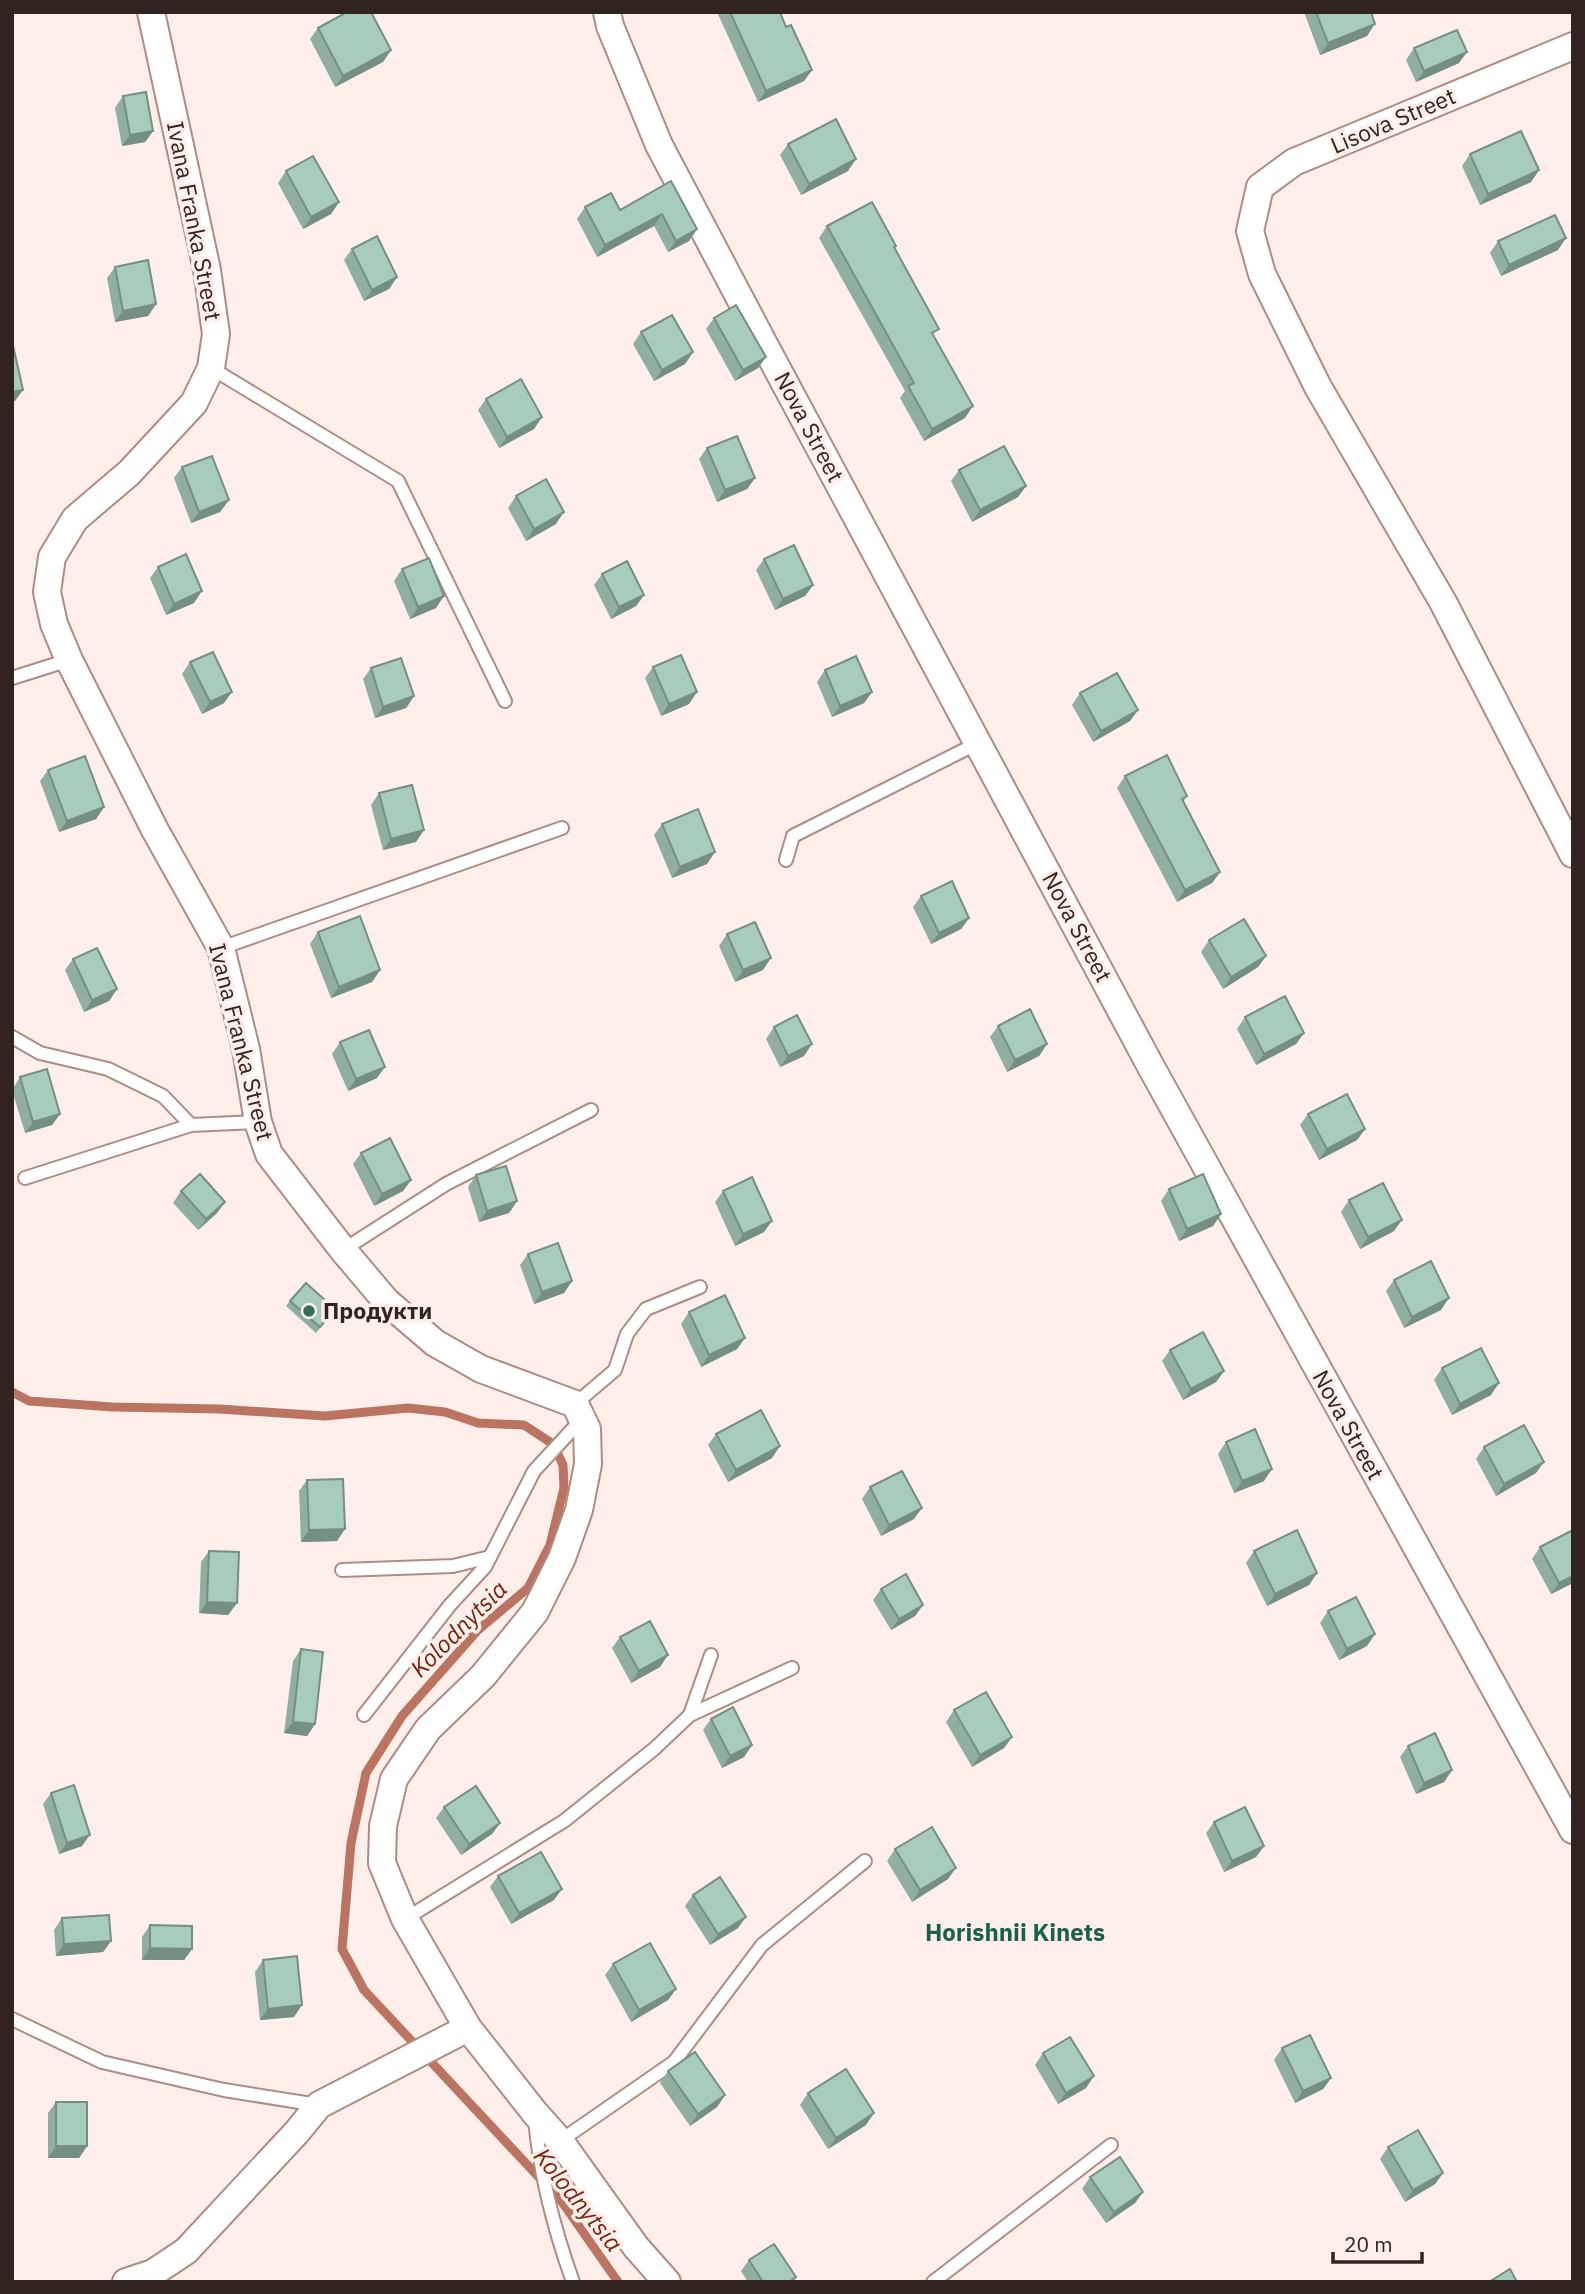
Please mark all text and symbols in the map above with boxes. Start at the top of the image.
street label: Lisova Street [1325,80,1460,160]
street label: Ivana Franka Street [161,119,229,323]
street label: Nova Street [768,366,852,487]
street label: Nova Street [1036,866,1120,987]
street label: Ivana Franka Street [203,940,281,1144]
place label: Продукти [323,1295,432,1325]
marker: Продукти [301,1303,317,1319]
street label: Nova Street [1306,1364,1391,1485]
water label: Kolodnytsia [403,1573,514,1684]
district label: Horishnii Kinets [925,1916,1105,1948]
water label: Kolodnytsia [527,2141,630,2258]
scale bar [1333,2220,1422,2264]
text: 20 m [1344,2230,1393,2258]

